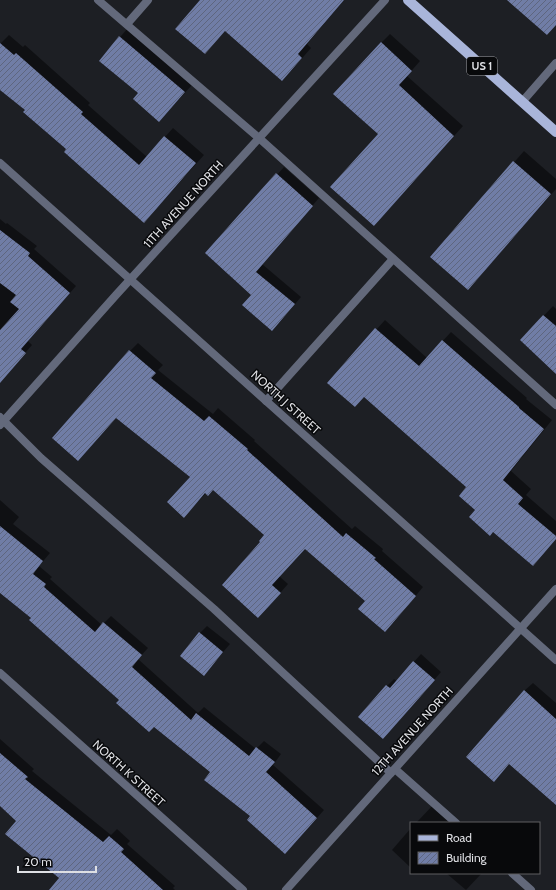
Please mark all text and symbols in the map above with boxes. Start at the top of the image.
road number: US 1 [467,57,497,75]
street label: 11TH AVENUE NORTH [140,157,226,251]
street label: NORTH J STREET [248,367,324,438]
street label: 12TH AVENUE NORTH [368,683,456,779]
street label: NORTH K STREET [90,737,169,810]
legend [410,822,540,874]
text: Road [446,830,472,845]
scale bar [18,848,96,874]
text: Building [446,850,488,865]
text: 20 m [24,854,52,869]

